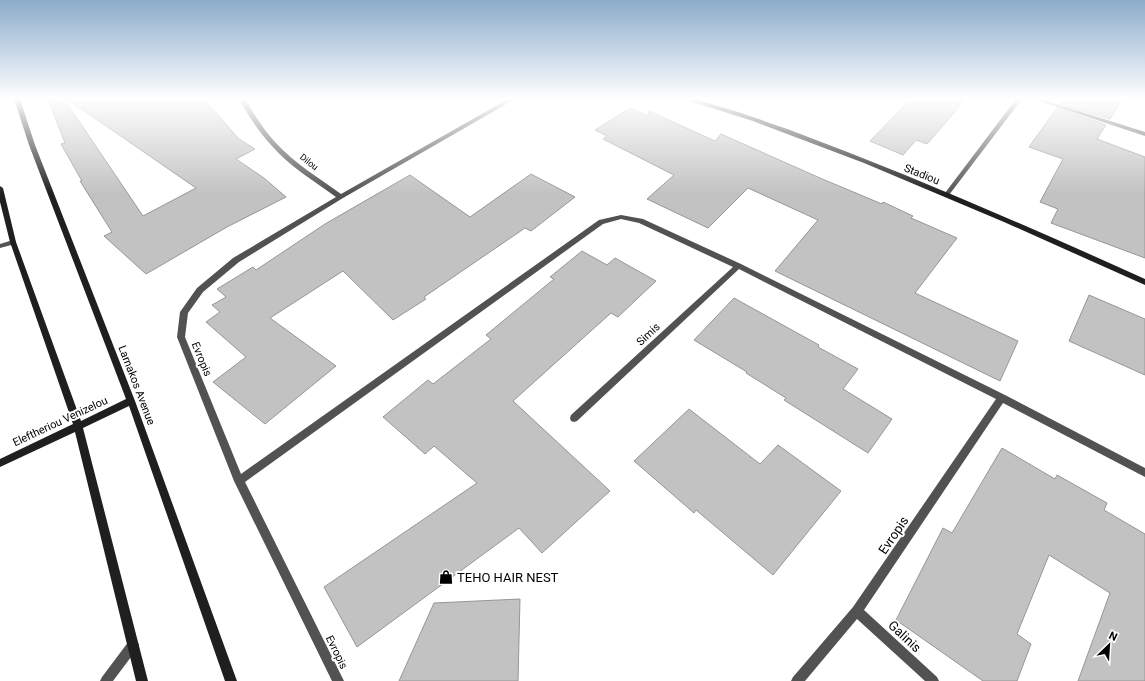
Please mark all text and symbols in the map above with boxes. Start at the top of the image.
street label: Dilou [298,152,320,172]
street label: Stadiou [902,161,942,187]
street label: Simis [634,320,663,348]
street label: Evropis [189,340,214,379]
street label: Larnakos Avenue [115,344,158,427]
street label: Eleftheriou Venizelou [11,394,110,449]
street label: Evropis [875,513,912,557]
shop icon: TEHO HAIR NEST [438,569,454,585]
place label: TEHO HAIR NEST [457,570,559,585]
street label: Galinis [885,617,924,655]
north arrow [1089,625,1129,665]
text: N [1107,629,1119,644]
street label: Evropis [323,633,350,671]

